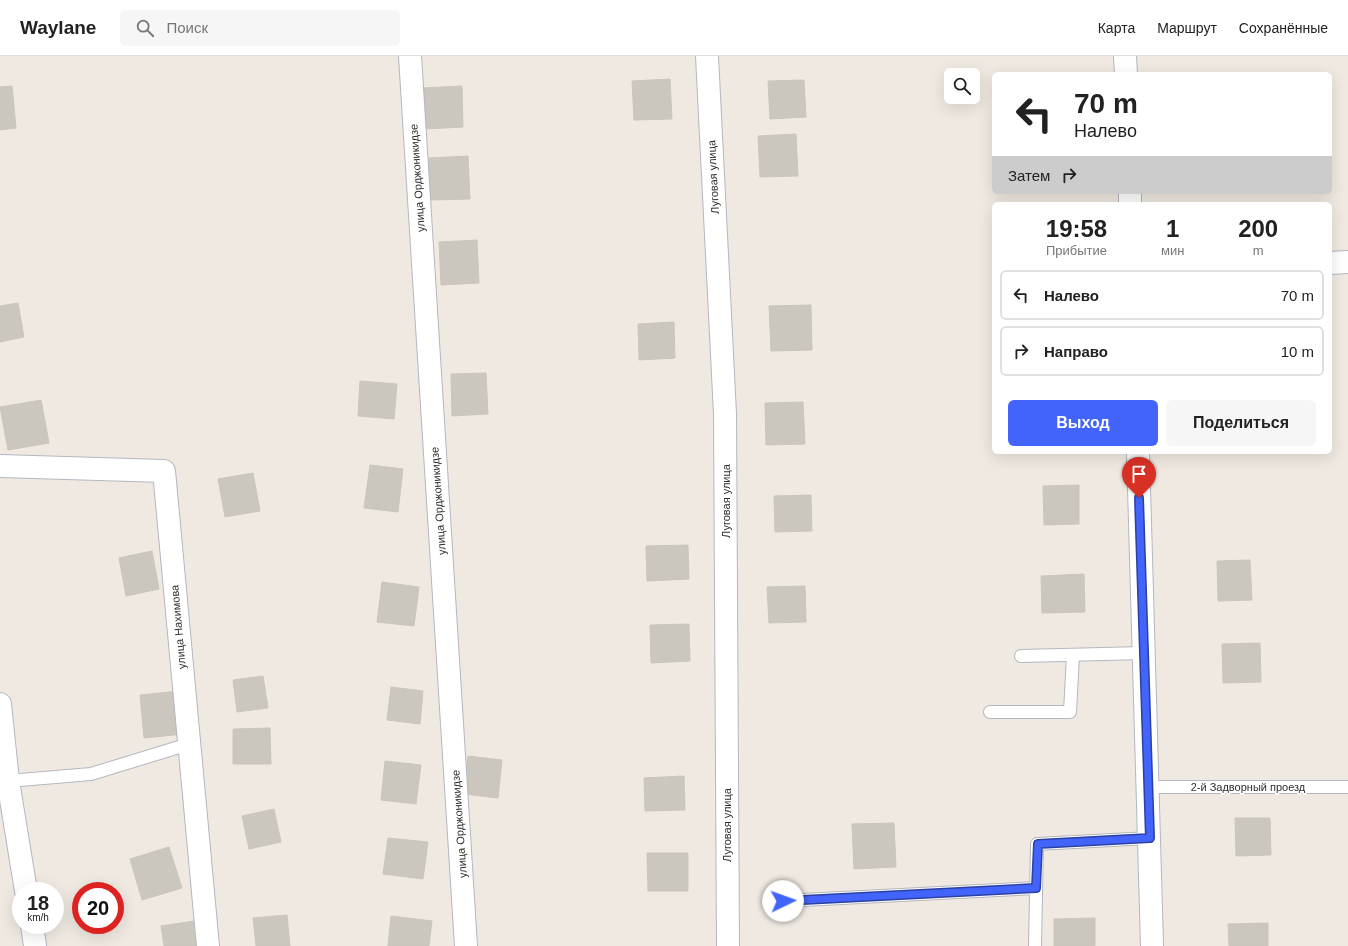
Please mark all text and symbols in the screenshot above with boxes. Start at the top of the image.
search box [120,10,400,46]
text: Waylane [20,17,96,38]
icon: search [134,17,156,39]
text: Поиск [166,19,208,36]
text: Карта [1098,20,1135,36]
text: Маршрут [1157,20,1217,36]
text: Сохранённые [1239,20,1328,36]
map controls [944,68,980,104]
button: search [944,68,980,104]
icon: left [1008,88,1060,140]
text: 70 m [1074,88,1138,119]
text: Налево [1074,121,1137,141]
street label: улица Орджоникидзе [407,124,427,232]
street label: Луговая улица [705,139,721,214]
icon: right [1058,164,1080,186]
text: Затем [1008,167,1050,184]
text: 19:58 [1046,215,1107,242]
text: 1 [1166,215,1179,242]
text: 200 [1238,215,1278,242]
text: Прибытие [1046,243,1107,258]
text: мин [1161,243,1184,258]
text: m [1253,243,1264,258]
icon: left [1010,284,1032,306]
text: Налево [1044,287,1099,304]
text: 70 m [1281,287,1314,304]
icon: right [1010,340,1032,362]
text: Направо [1044,343,1108,360]
text: 10 m [1281,343,1314,360]
button: Выход [1008,400,1158,446]
button: Поделиться [1166,400,1316,446]
street label: улица Орджоникидзе [428,447,448,555]
pin [1122,457,1156,498]
street label: Луговая улица [720,463,732,538]
icon: arrive [1128,463,1150,485]
street label: улица Нахимова [168,584,188,670]
street label: улица Орджоникидзе [449,770,469,878]
street label: 2-й Задворный проезд [1191,781,1306,793]
street label: Луговая улица [721,787,733,862]
position arrow [762,880,804,922]
speed limit sign: 20 [72,882,124,934]
text: 18 [27,892,49,914]
text: km/h [27,912,49,923]

